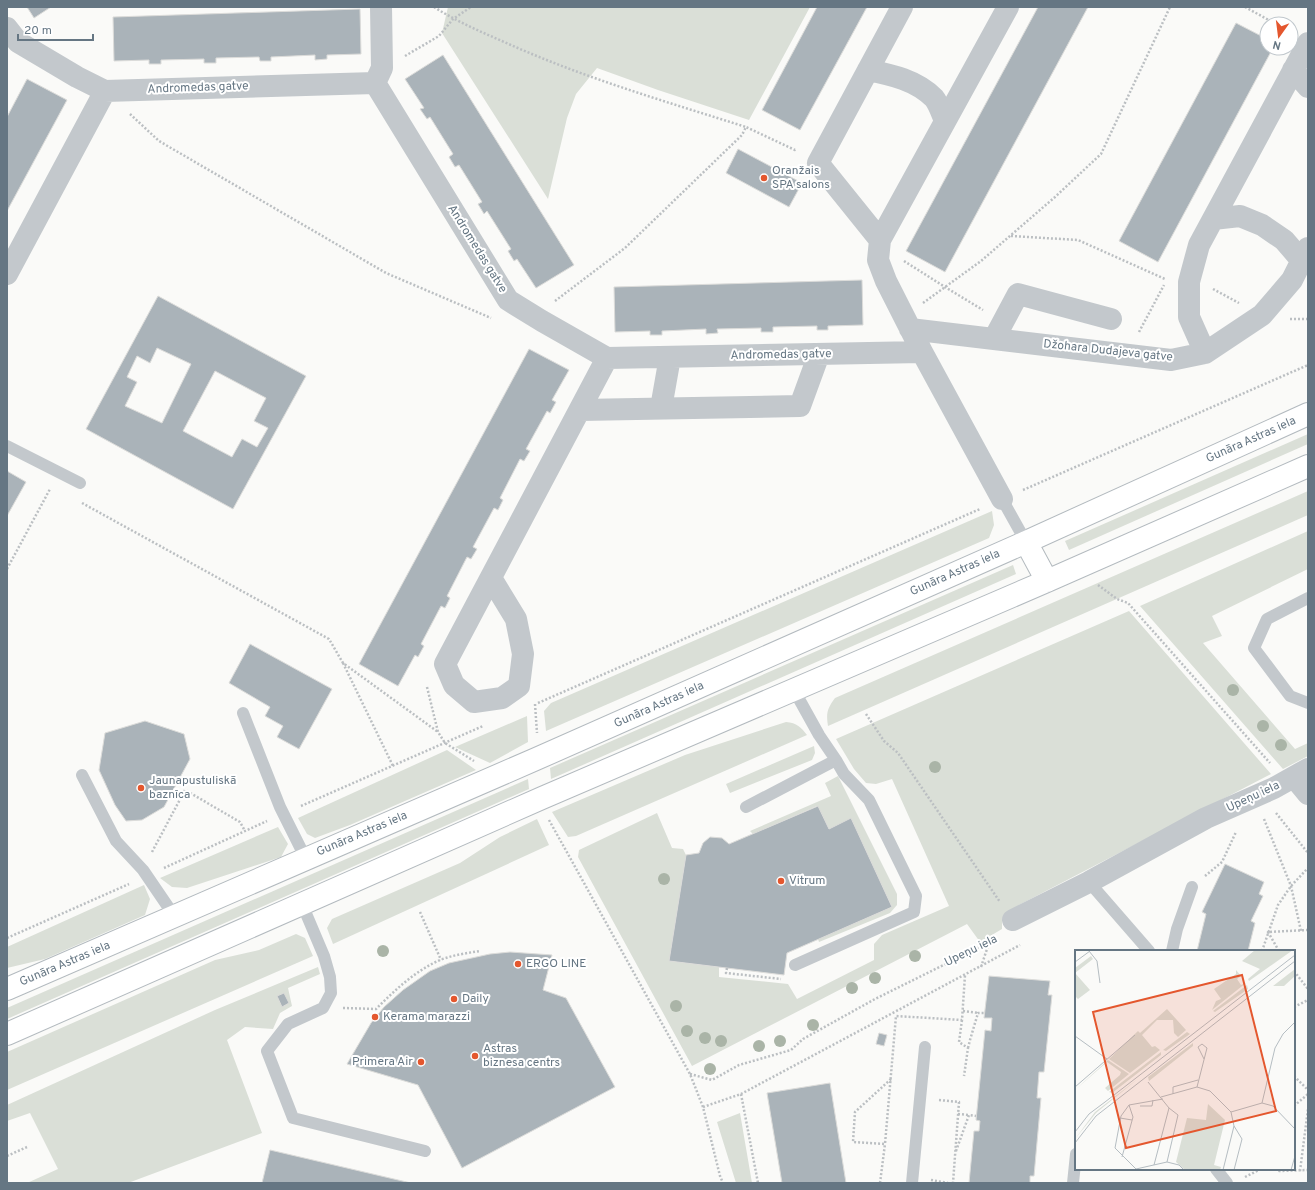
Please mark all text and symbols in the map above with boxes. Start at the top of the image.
scale bar [18,16,93,42]
north arrow [1259,16,1299,56]
text: 20 m [24,23,52,39]
text: N [1271,37,1282,52]
street label: Andromedas gatve [147,78,249,98]
place label: Oranžais SPA salons [772,163,830,193]
marker: Oranžais SPA salons [759,173,769,183]
street label: Andromedas gatve [443,202,511,296]
street label: Džohara Dudajeva gatve [1042,336,1174,366]
street label: Andromedas gatve [730,346,832,364]
street label: Gunāra Astras iela [1203,413,1299,467]
street label: Gunāra Astras iela [907,546,1003,600]
street label: Gunāra Astras iela [611,678,707,732]
place label: Jaunapustuliskā baznīca [149,773,236,803]
street label: Upeņu iela [1224,778,1282,816]
marker: Jaunapustuliskā baznīca [136,783,146,793]
street label: Gunāra Astras iela [314,808,410,860]
place label: Vitrum [789,873,825,889]
marker: Vitrum [776,876,786,886]
street label: Upeņu iela [942,931,1000,971]
street label: Gunāra Astras iela [17,938,113,990]
inset map [1075,950,1295,1170]
place label: ERGO LINE [526,956,587,972]
marker: ERGO LINE [513,959,523,969]
place label: Daily [462,991,489,1007]
marker: Daily [449,994,459,1004]
place label: Kerama marazzi [383,1009,470,1025]
marker: Kerama marazzi [370,1012,380,1022]
place label: Astras biznesa centrs [483,1041,560,1071]
marker: Astras biznesa centrs [470,1051,480,1061]
place label: Primera Air [352,1054,413,1070]
marker: Primera Air [416,1057,426,1067]

